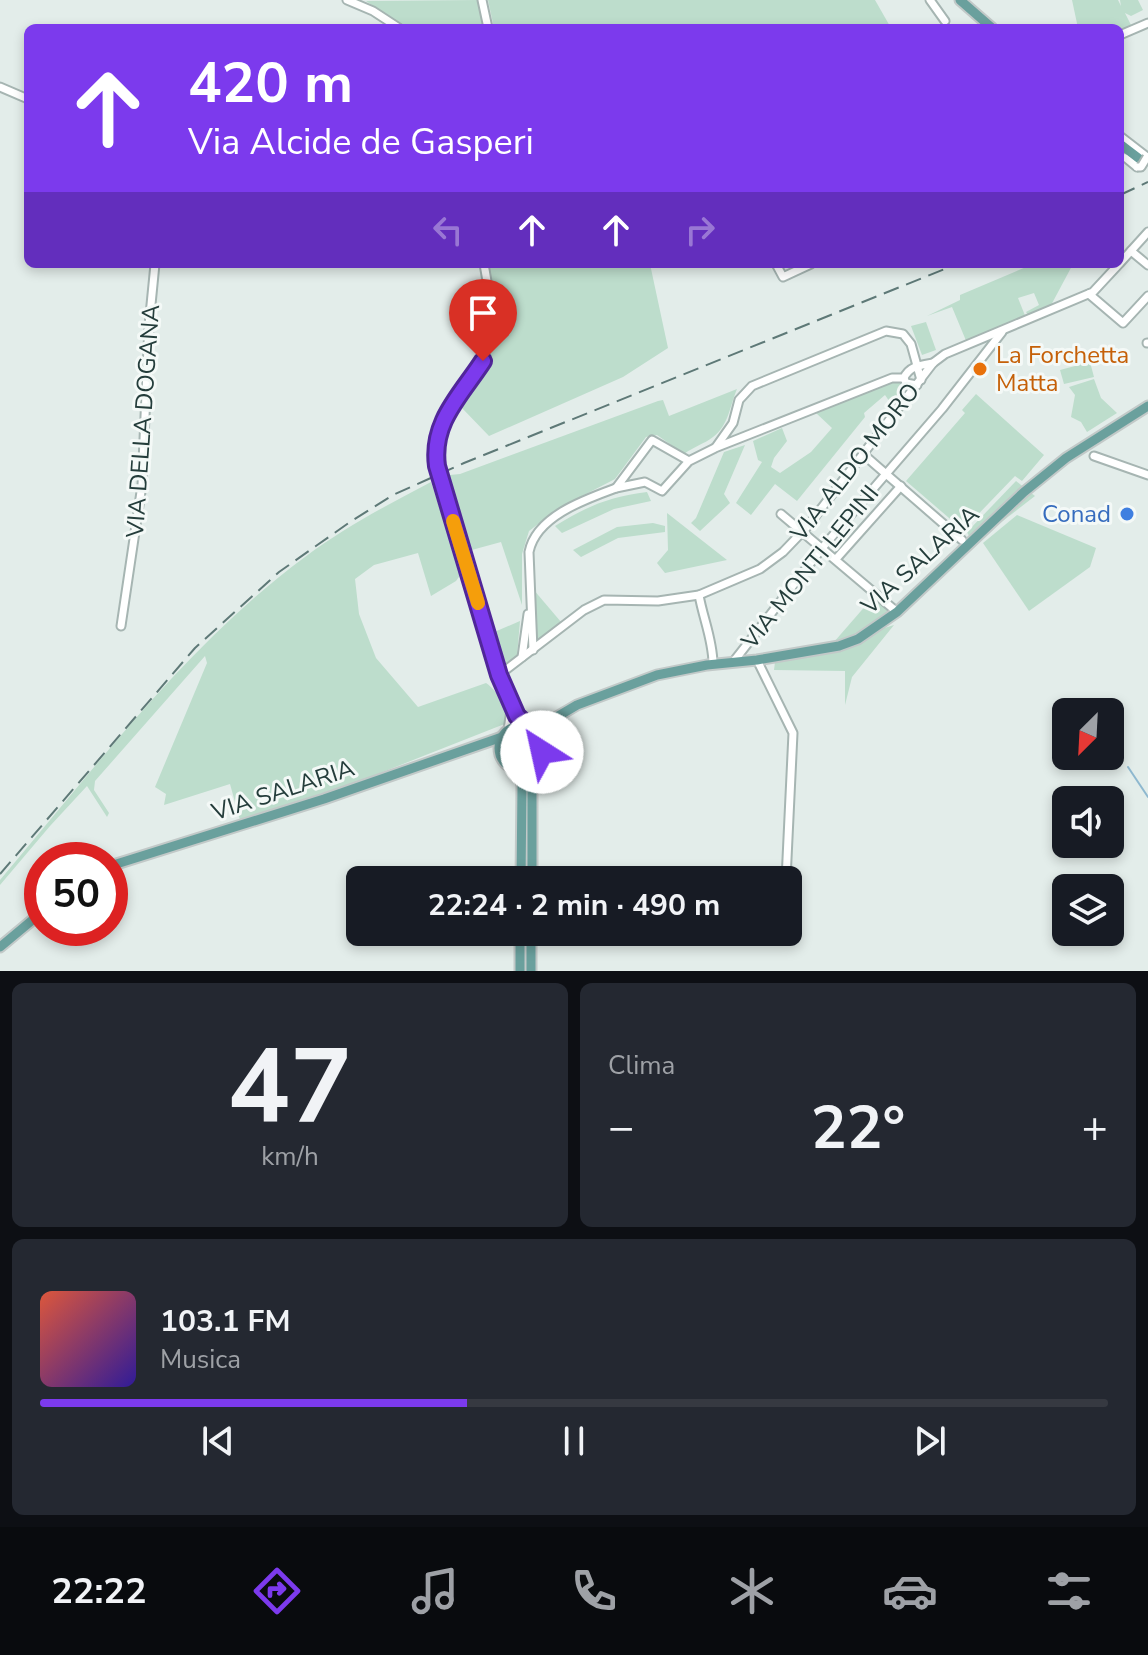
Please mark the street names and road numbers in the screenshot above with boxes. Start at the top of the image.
street label: VIA DELLA DOGANA [119,303,167,540]
street label: VIA ALDO MORO [783,376,927,548]
street label: VIA MONTI LEPINI [733,478,886,656]
street label: VIA SALARIA [853,498,986,622]
street label: VIA SALARIA [207,752,359,828]

